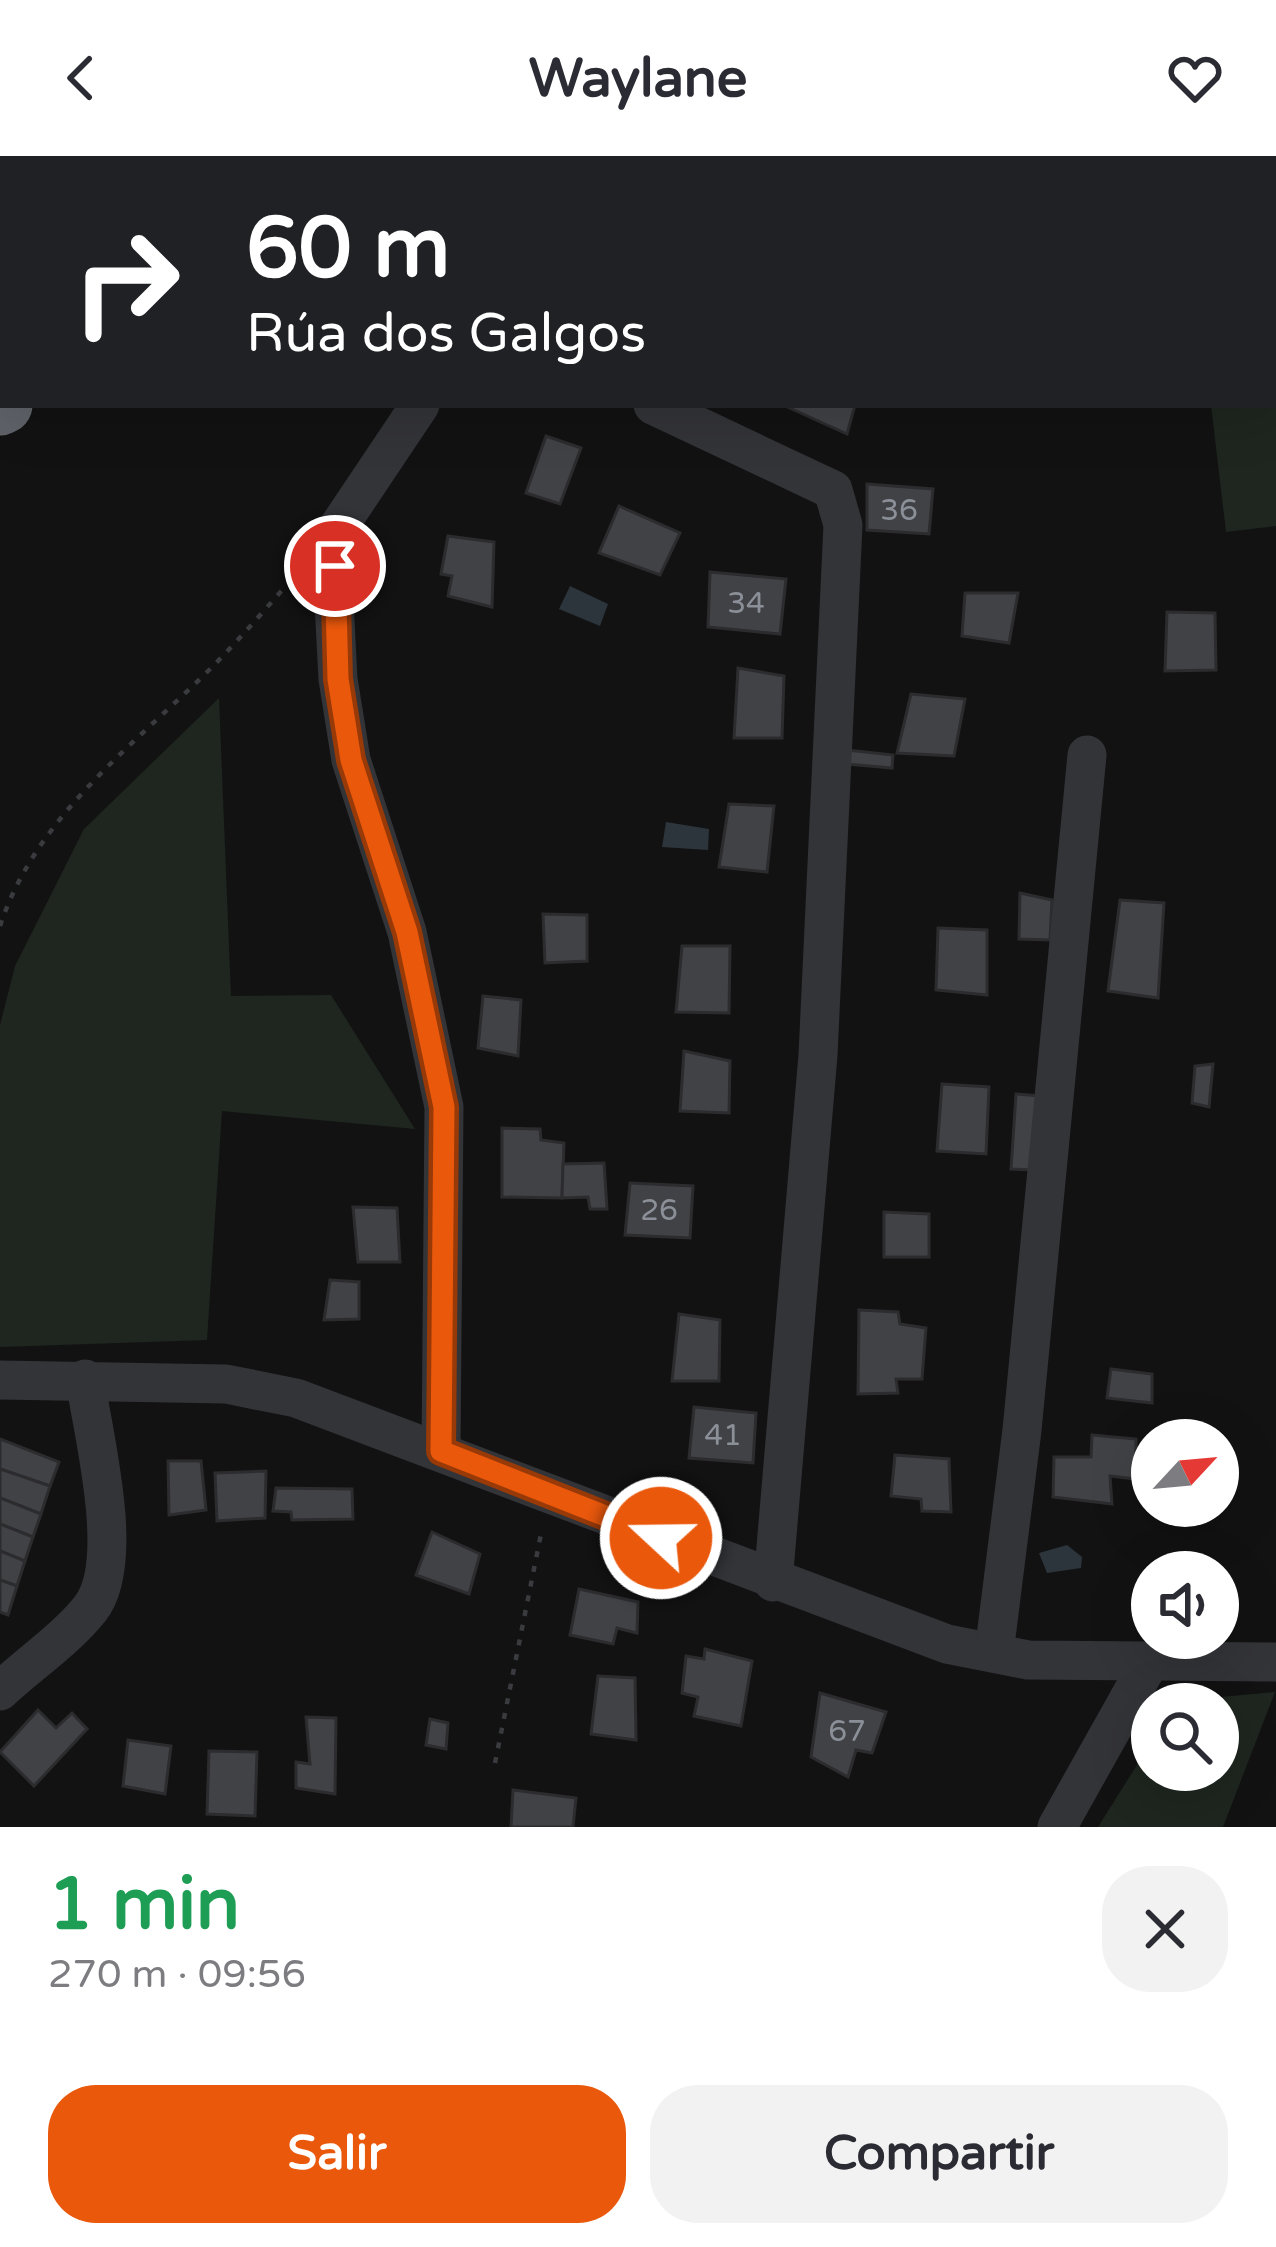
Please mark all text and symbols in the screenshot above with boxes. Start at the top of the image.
icon: back [48,45,114,111]
icon: heart [1162,45,1228,111]
text: Waylane [529,46,747,111]
text: 60 m [246,199,450,300]
icon: right [48,204,204,360]
text: Rúa dos Galgos [246,301,646,366]
house number: 36 [880,492,918,529]
pin [284,515,386,617]
icon: arrive [302,533,368,599]
house number: 34 [727,585,765,622]
house number: 26 [640,1192,678,1229]
house number: 41 [704,1417,742,1454]
north arrow [1131,1419,1239,1527]
map controls [1131,1419,1239,1791]
position arrow [598,1475,724,1601]
button: sound [1131,1551,1239,1659]
button: search [1131,1683,1239,1791]
house number: 67 [828,1713,866,1750]
text: 1 min [48,1862,240,1949]
button: close [1102,1866,1228,1992]
text: 270 m · 09:56 [48,1951,306,1998]
button: Salir [48,2085,626,2223]
button: Compartir [650,2085,1228,2223]

